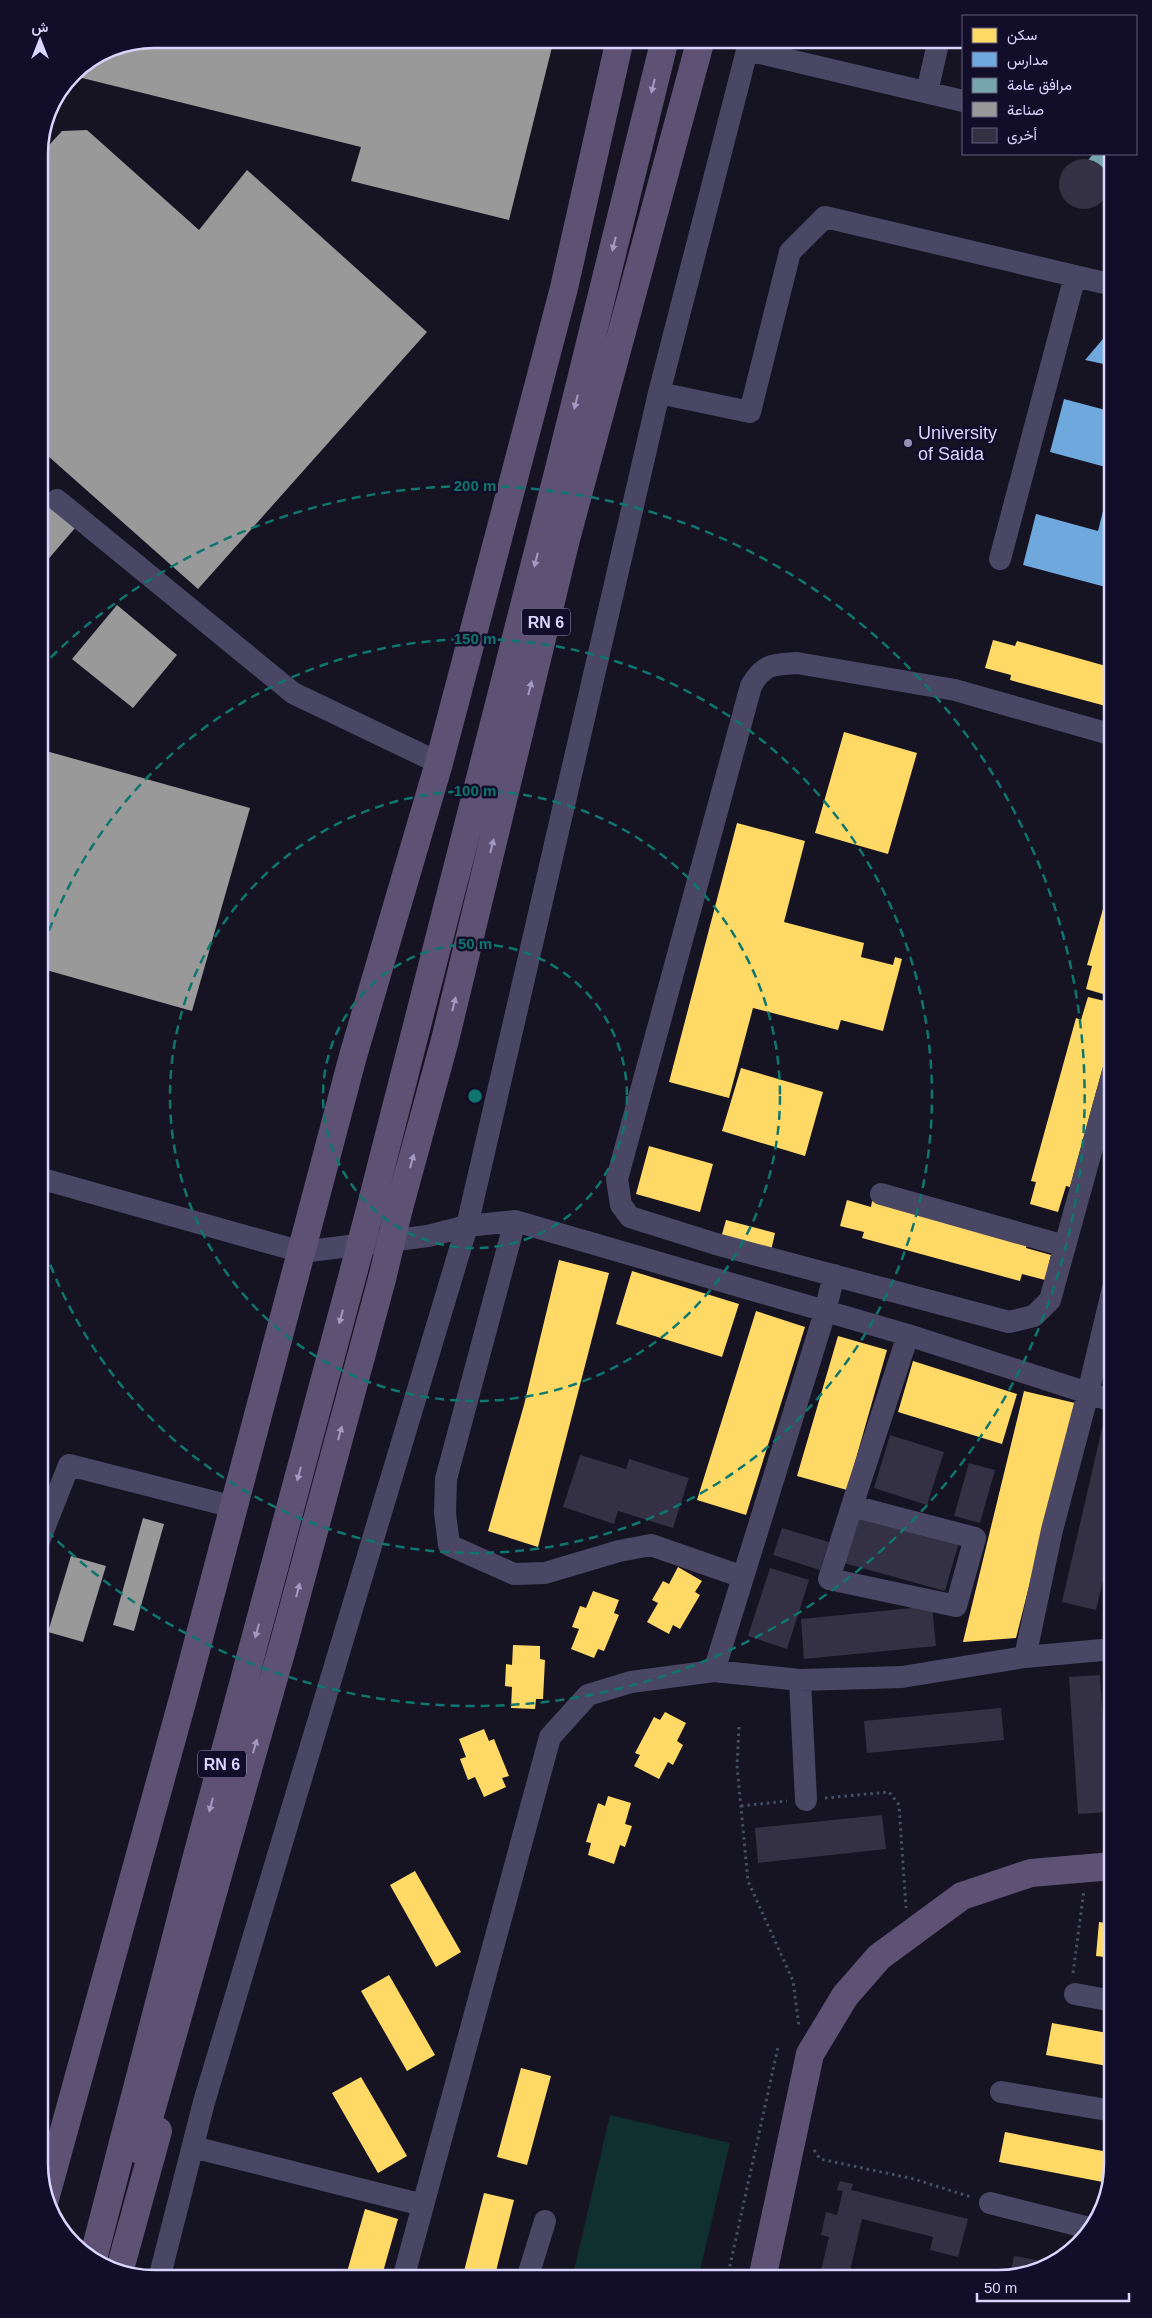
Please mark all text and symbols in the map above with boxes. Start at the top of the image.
north arrow [15,15,65,65]
legend [962,15,1137,155]
text: ش [32,19,49,36]
text: سكن [1007,26,1037,45]
text: مدارس [1007,51,1048,70]
text: مرافق عامة [1007,76,1072,95]
one-way arrow [649,79,657,94]
text: صناعة [1007,101,1044,118]
text: أخرى [1007,126,1037,145]
one-way arrow [610,237,618,252]
one-way arrow [571,394,579,409]
place label: University of Saida [918,423,997,464]
marker: University of Saida [902,437,914,449]
text: 200 m [454,477,496,494]
one-way arrow [532,552,540,567]
road number: RN 6 [522,608,570,636]
text: 150 m [454,630,496,647]
one-way arrow [526,681,534,696]
text: 100 m [454,782,496,799]
one-way arrow [488,839,496,854]
text: 50 m [458,935,492,952]
one-way arrow [450,997,458,1012]
centre of rings [466,1087,484,1105]
one-way arrow [408,1153,416,1168]
one-way arrow [337,1309,345,1324]
one-way arrow [337,1425,345,1440]
one-way arrow [295,1466,303,1481]
one-way arrow [294,1582,302,1597]
one-way arrow [253,1623,261,1638]
one-way arrow [251,1739,259,1754]
road number: RN 6 [198,1750,246,1778]
one-way arrow [206,1797,214,1812]
scale bar [977,2270,1130,2302]
text: 50 m [984,2279,1017,2296]

